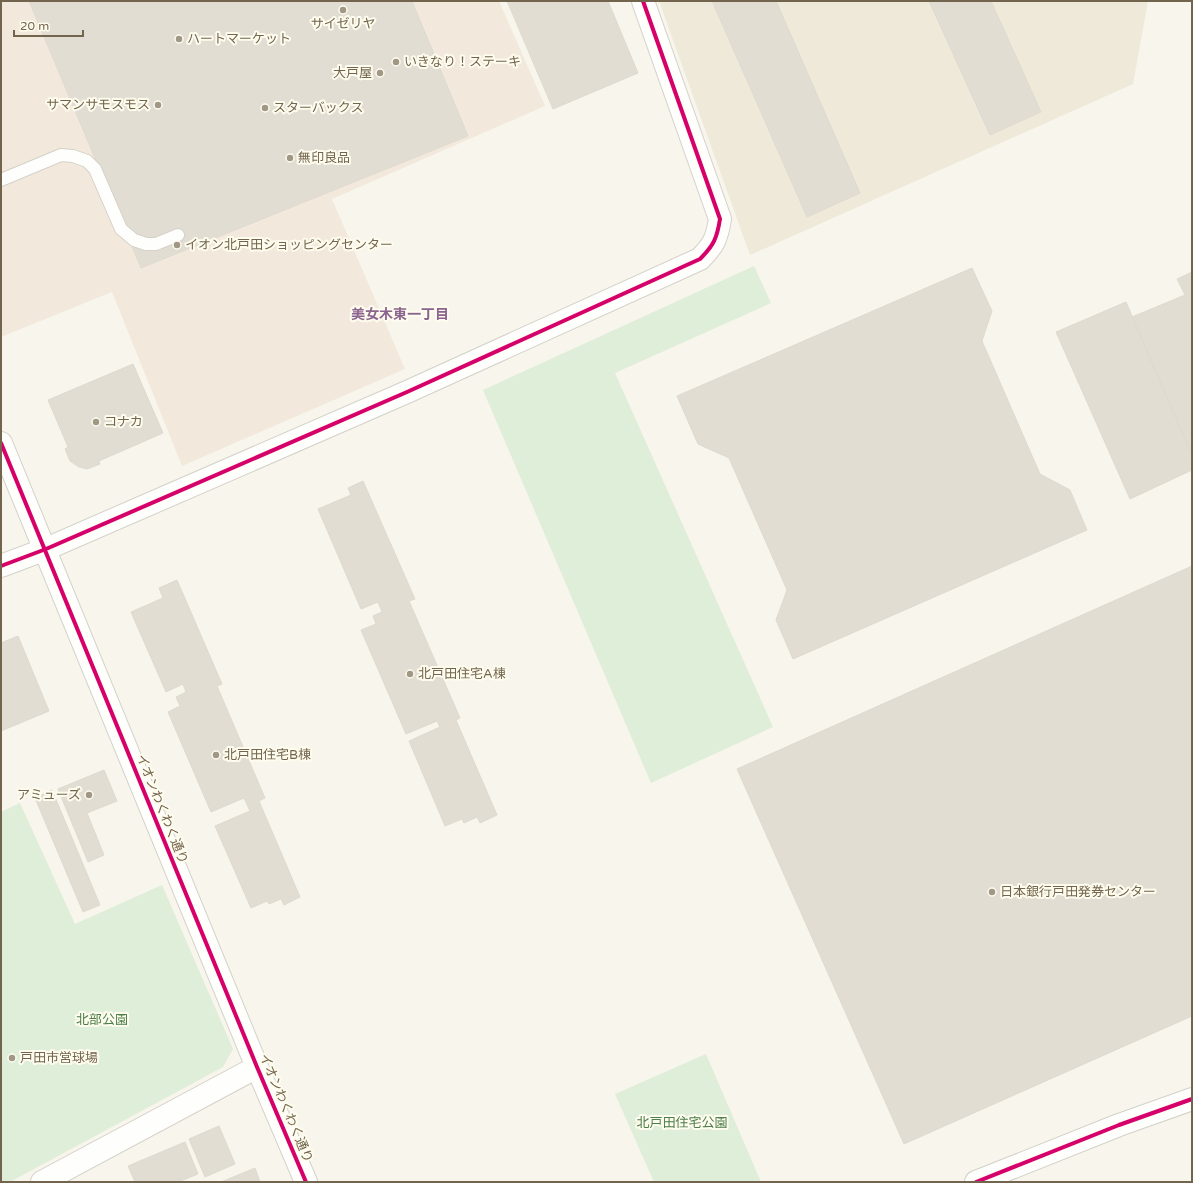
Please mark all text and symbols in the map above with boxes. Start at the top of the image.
marker: サイゼリヤ [338,5,348,15]
scale bar [14,12,83,38]
place label: サイゼリヤ [310,16,376,32]
text: 20 m [20,19,49,33]
place label: ハートマーケット [187,31,291,47]
marker: ハートマーケット [174,34,184,44]
place label: いきなり！ステーキ [404,54,521,70]
marker: いきなり！ステーキ [391,57,401,67]
place label: 大戸屋 [333,65,372,81]
marker: 大戸屋 [375,68,385,78]
place label: サマンサモスモス [46,97,150,113]
marker: サマンサモスモス [153,100,163,110]
place label: スターバックス [273,100,363,116]
marker: スターバックス [260,103,270,113]
place label: 無印良品 [298,150,350,166]
marker: 無印良品 [285,153,295,163]
place label: イオン北戸田ショッピングセンター [185,237,393,253]
marker: イオン北戸田ショッピングセンター [172,240,182,250]
district label: 美女木東一丁目 [351,306,449,323]
place label: コナカ [104,414,143,430]
marker: コナカ [91,417,101,427]
place label: 北戸田住宅A棟 [418,666,506,682]
marker: 北戸田住宅A棟 [405,669,415,679]
place label: 北戸田住宅B棟 [224,747,311,763]
marker: 北戸田住宅B棟 [211,750,221,760]
street label: イオンわくわく通り [133,752,191,866]
place label: アミューズ [17,787,81,803]
marker: アミューズ [84,790,94,800]
place label: 日本銀行戸田発券センター [1000,884,1156,900]
marker: 日本銀行戸田発券センター [987,887,997,897]
park label: 北部公園 [76,1012,128,1028]
place label: 戸田市営球場 [20,1050,98,1066]
street label: イオンわくわく通り [256,1051,316,1165]
marker: 戸田市営球場 [7,1053,17,1063]
park label: 北戸田住宅公園 [636,1115,728,1131]

